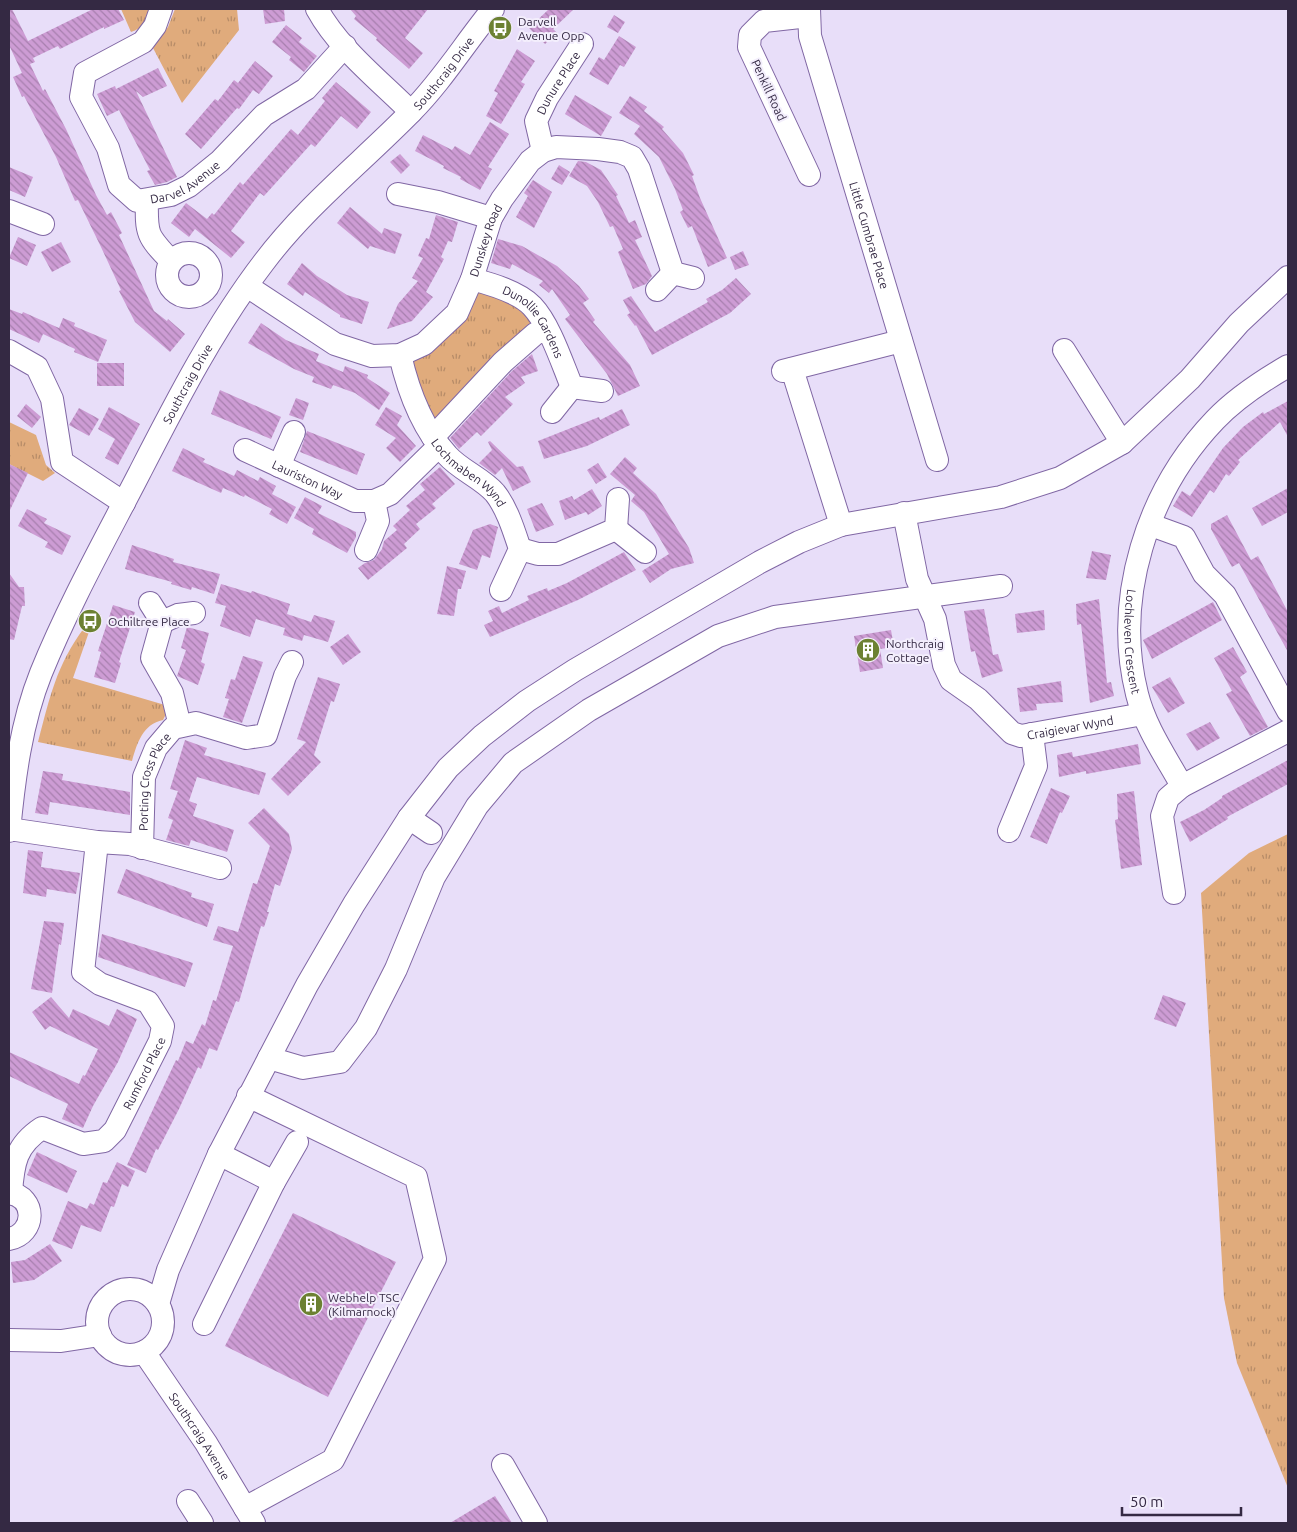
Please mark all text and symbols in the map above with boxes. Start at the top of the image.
bus stop icon: Darvell Avenue Opp [487,15,513,41]
place label: Darvell Avenue Opp [518,15,585,42]
street label: Southcraig Drive [411,34,476,112]
street label: Dunure Place [534,49,582,116]
street label: Penkill Road [749,57,789,123]
street label: Darvel Avenue [149,158,222,205]
street label: Little Cumbrae Place [847,180,892,290]
street label: Dunskey Road [467,202,504,278]
street label: Dunollie Gardens [501,283,566,360]
street label: Southcraig Drive [160,341,214,426]
street label: Lochmaben Wynd [429,436,509,509]
street label: Lauriston Way [270,457,345,501]
street label: Lochleven Crescent [1123,589,1143,695]
bus stop icon: Ochiltree Place [77,608,103,634]
place label: Ochiltree Place [108,615,190,628]
building icon: Northcraig Cottage [855,637,881,663]
place label: Northcraig Cottage [886,637,944,664]
street label: Craigievar Wynd [1026,713,1114,741]
street label: Porting Cross Place [136,730,173,831]
street label: Rumford Place [120,1036,167,1112]
building icon: Webhelp TSC (Kilmarnock) [298,1291,324,1317]
place label: Webhelp TSC (Kilmarnock) [328,1291,400,1319]
street label: Southcraig Avenue [167,1390,233,1482]
scale bar [1122,1484,1241,1516]
text: 50 m [1130,1493,1163,1510]

